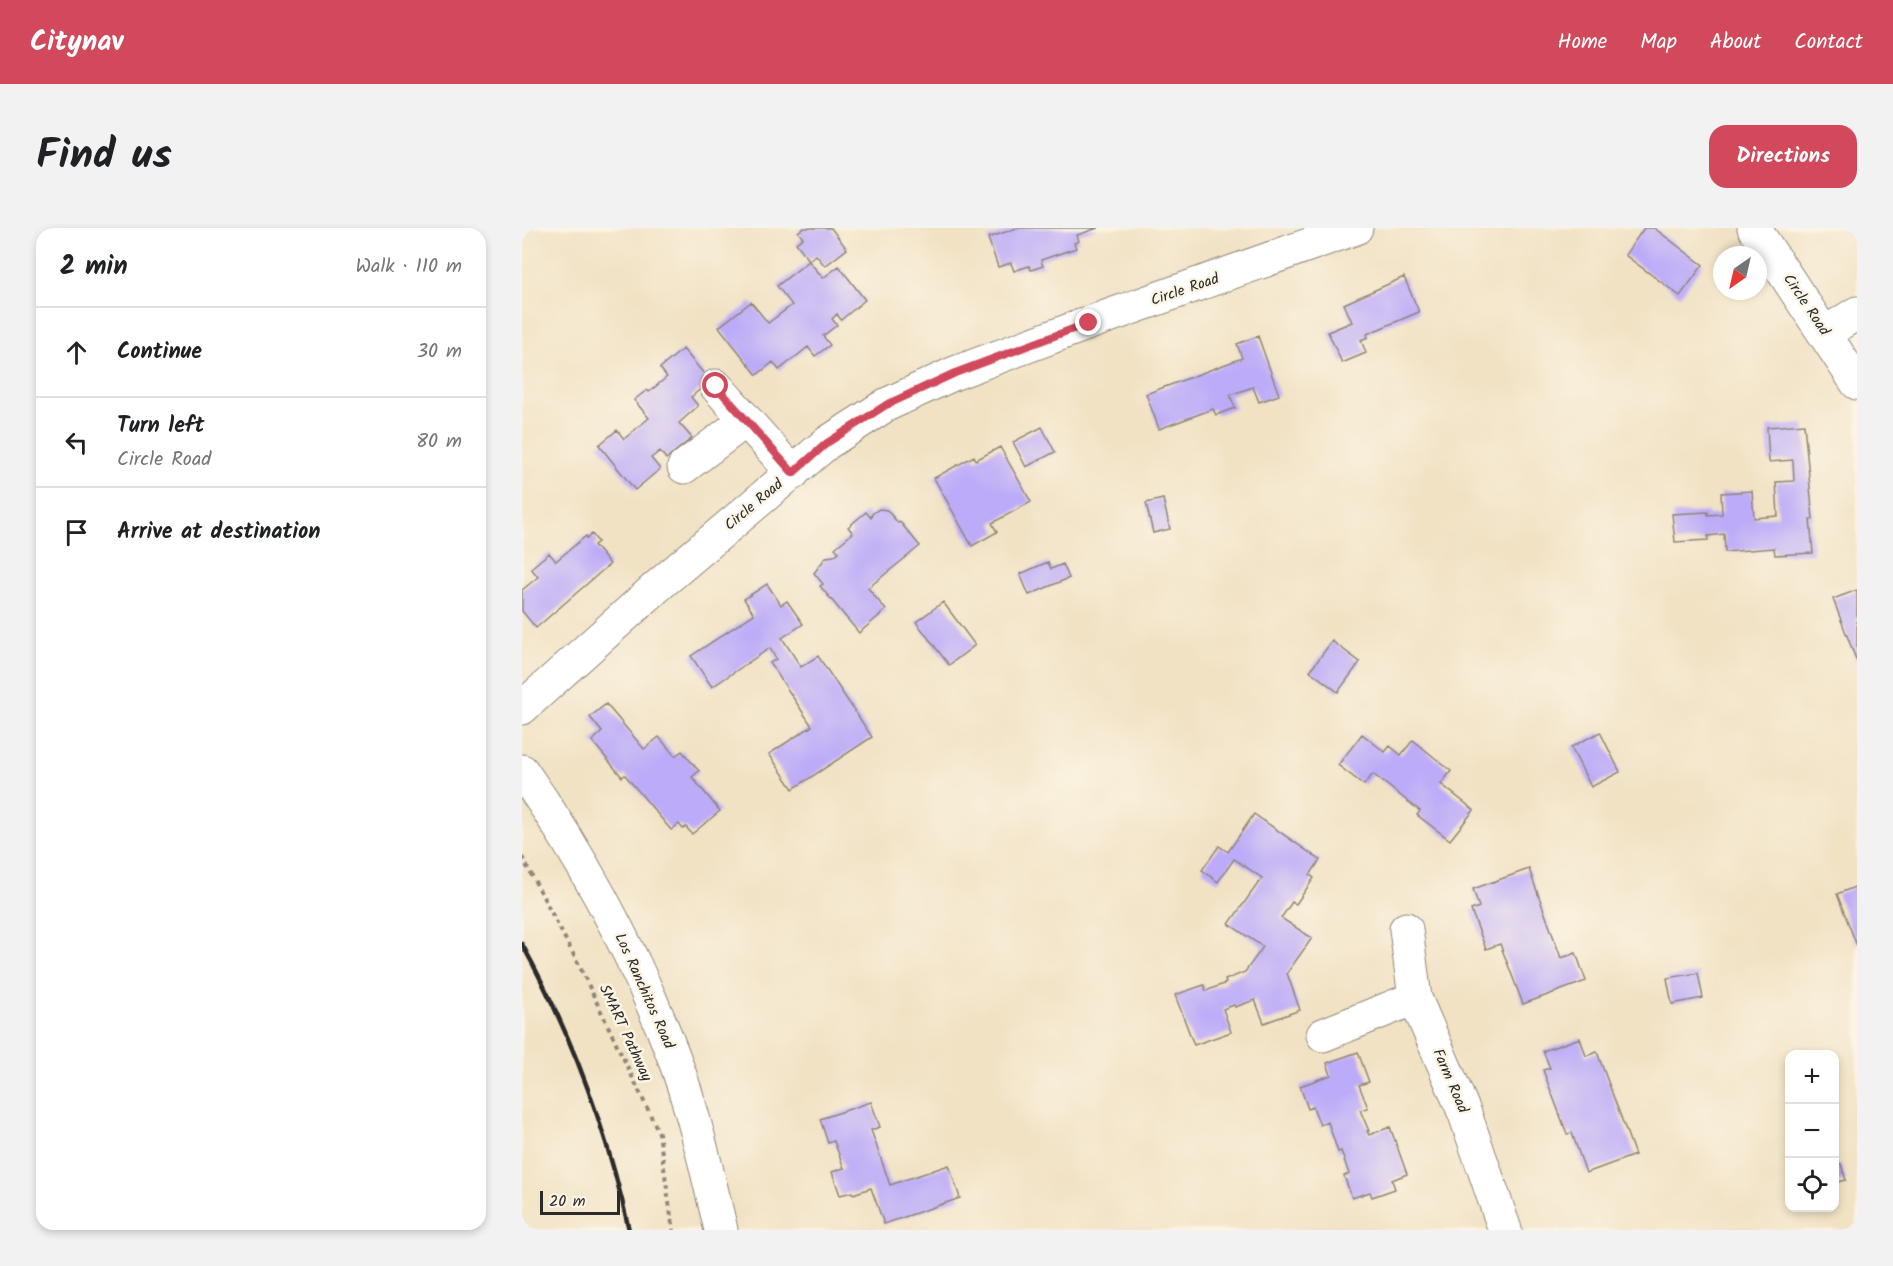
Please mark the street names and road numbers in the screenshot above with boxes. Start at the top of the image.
street label: Circle Road [1148,267,1223,313]
street label: Circle Road [1776,269,1836,341]
street label: Circle Road [719,473,789,537]
street label: Los Ranchitos Road [608,929,681,1053]
street label: SMART Pathway [592,980,658,1086]
street label: Farm Road [1426,1045,1475,1117]

